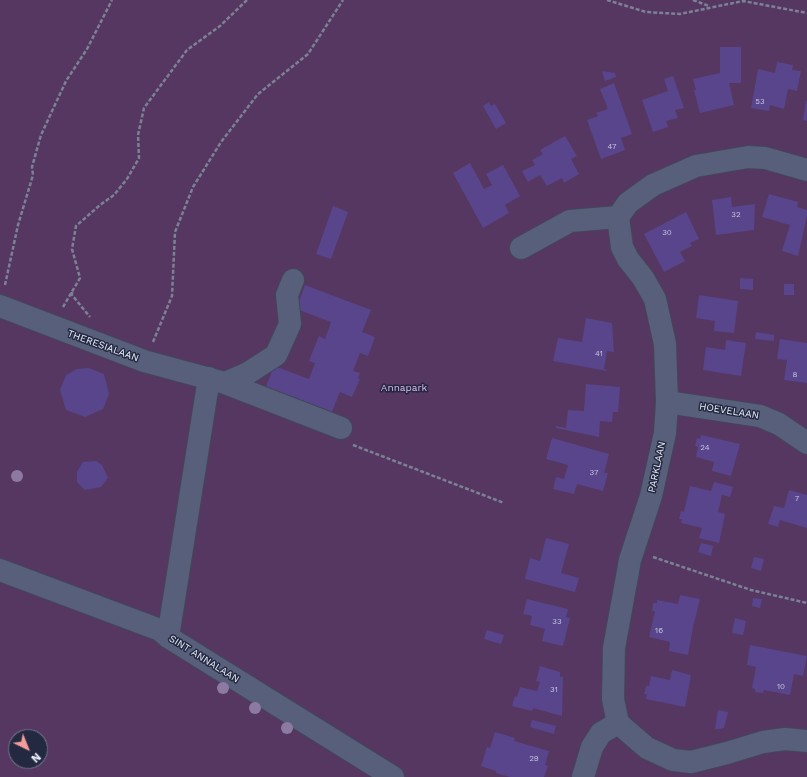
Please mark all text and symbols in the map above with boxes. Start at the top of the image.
house number: 53 [755,97,765,107]
house number: 47 [608,142,616,152]
house number: 32 [731,210,741,220]
house number: 30 [662,228,672,238]
street label: THERESIALAAN [66,327,140,365]
house number: 41 [595,349,603,359]
house number: 8 [793,370,797,380]
park label: Annapark [381,382,427,394]
street label: HOEVELAAN [698,400,760,422]
street label: PARKLAAN [646,440,668,494]
house number: 24 [700,443,710,453]
house number: 37 [590,468,598,478]
house number: 7 [795,494,799,504]
house number: 33 [552,617,562,627]
house number: 16 [655,626,663,636]
street label: SINT ANNALAAN [167,633,241,685]
house number: 10 [777,682,785,692]
house number: 31 [550,685,558,695]
north arrow [8,729,48,769]
text: N [28,750,43,765]
house number: 29 [529,754,539,764]

